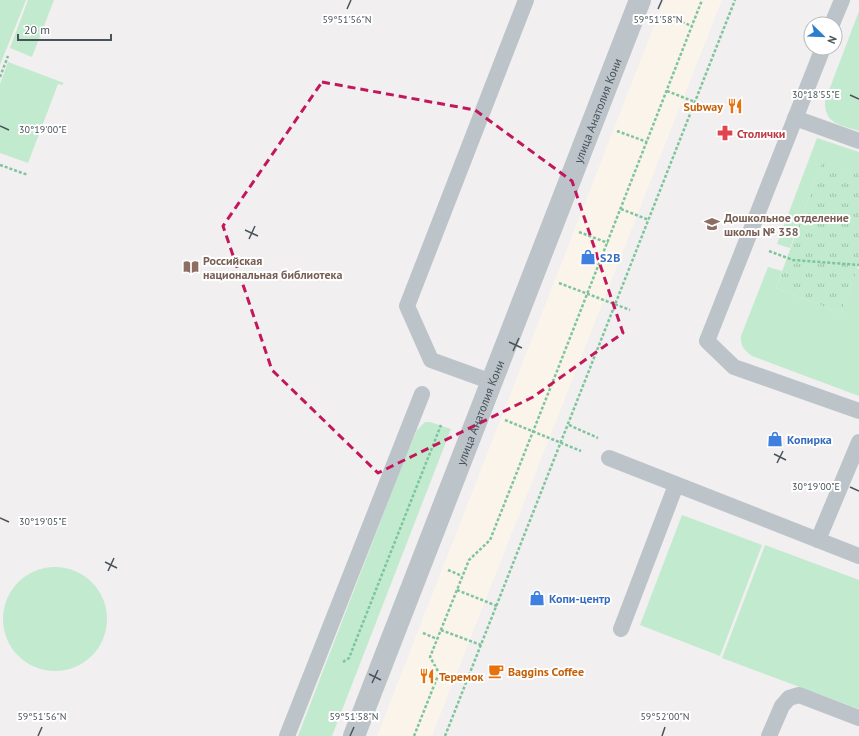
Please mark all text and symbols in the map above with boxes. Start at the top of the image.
text: 59°51'56"N [322,13,372,26]
text: 59°51'58"N [633,13,683,26]
scale bar [18,16,111,42]
north arrow [803,16,843,56]
text: 20 m [24,22,50,37]
text: N [824,34,840,46]
street label: улица Анатолия Кони [570,56,624,165]
text: 30°18'55"E [792,88,840,101]
restaurant icon: Subway [726,97,744,115]
place label: Subway [684,99,723,114]
text: 30°19'00"E [19,123,67,136]
pharmacy icon: Столички [716,124,734,142]
place label: Столички [737,126,785,141]
place label: Дошкольное отделение школы № 358 [724,210,849,239]
school or university icon: Дошкольное отделение школы № 358 [703,215,721,233]
shop icon: S2B [579,248,597,266]
place label: S2B [600,250,620,265]
place label: Российская национальная библиотека [203,253,342,282]
library icon: Российская национальная библиотека [182,258,200,276]
street label: улица Анатолия Кони [453,358,507,467]
shop icon: Копирка [766,430,784,448]
place label: Копирка [787,432,832,447]
text: 30°19'00"E [792,480,840,493]
text: 30°19'05"E [19,515,67,528]
shop icon: Копи-центр [528,589,546,607]
place label: Копи-центр [549,591,611,606]
cafe icon: Baggins Coffee [487,662,505,680]
place label: Baggins Coffee [508,664,584,679]
restaurant icon: Теремок [418,667,436,685]
place label: Теремок [439,669,483,684]
text: 59°51'56"N [17,710,67,723]
text: 59°51'58"N [329,710,379,723]
text: 59°52'00"N [640,710,690,723]

